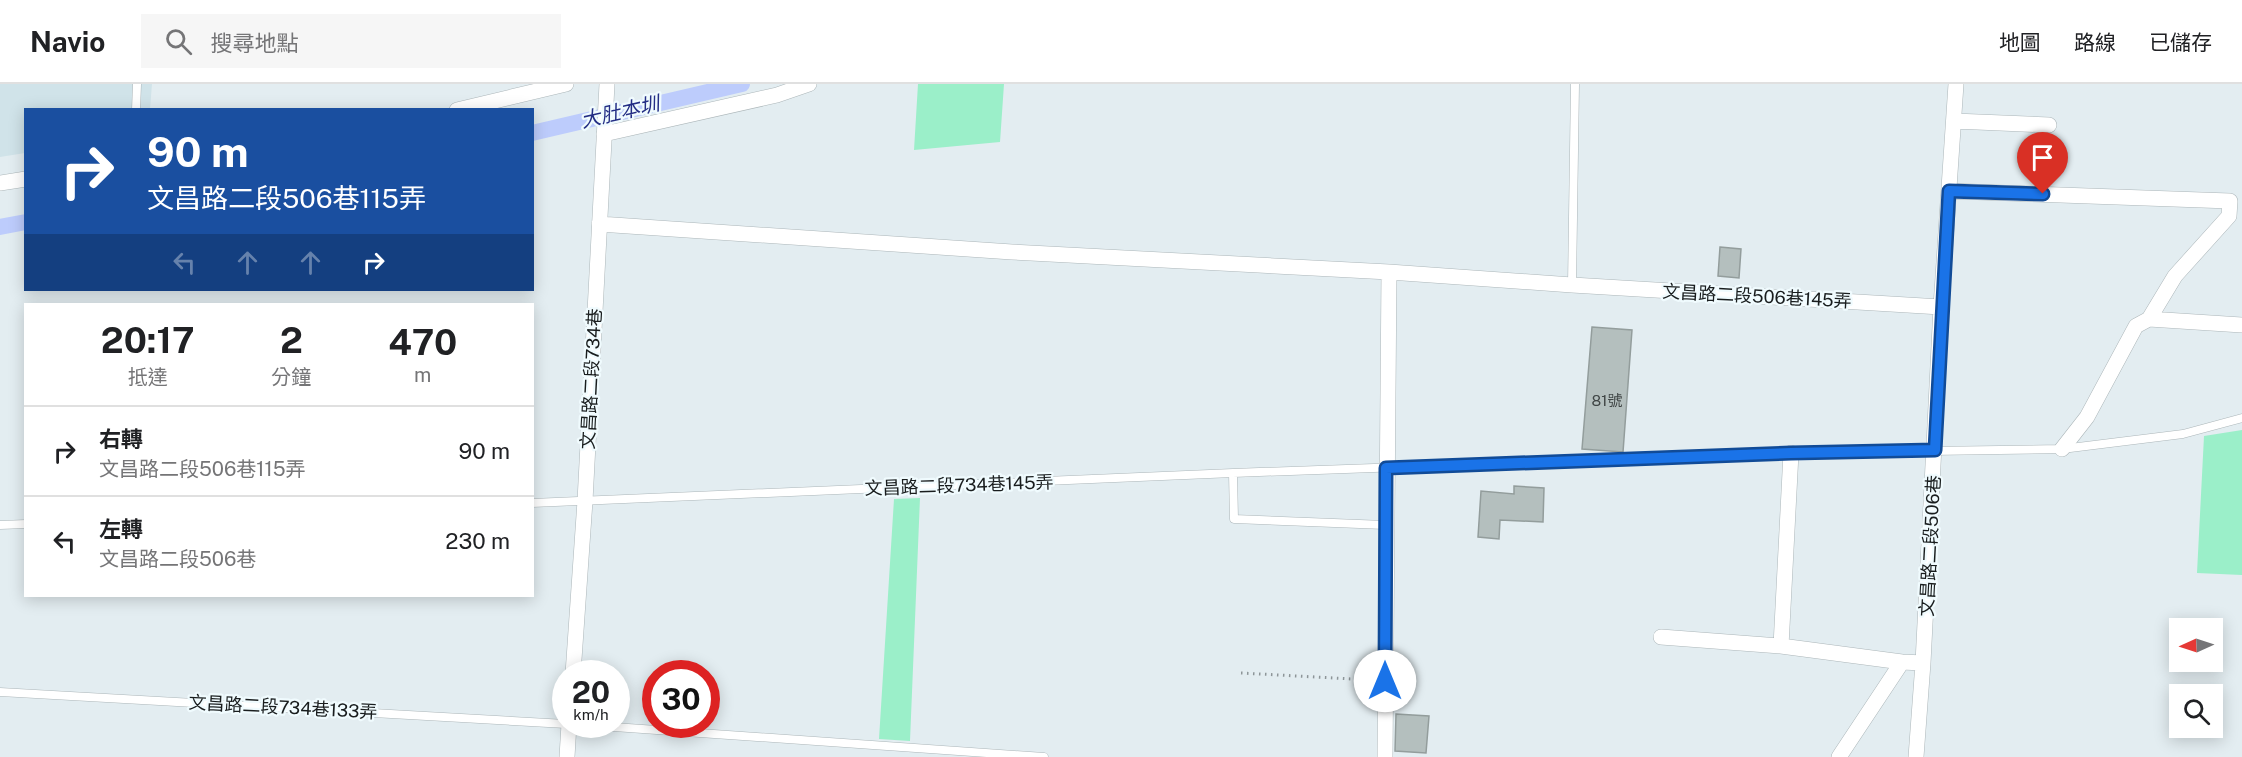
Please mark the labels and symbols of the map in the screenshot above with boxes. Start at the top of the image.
water label: 大肚本圳 [578,91,665,133]
pin [2017,132,2068,194]
street label: 文昌路二段506巷145弄 [1662,281,1852,311]
street label: 文昌路二段734巷 [577,308,605,450]
house number: 81號 [1592,392,1622,409]
street label: 文昌路二段734巷145弄 [864,471,1054,499]
street label: 文昌路二段506巷 [1916,475,1944,617]
north arrow [2169,618,2223,672]
position arrow [1353,649,1417,713]
speed limit sign: 30 [642,660,720,738]
street label: 文昌路二段734巷133弄 [188,692,378,722]

